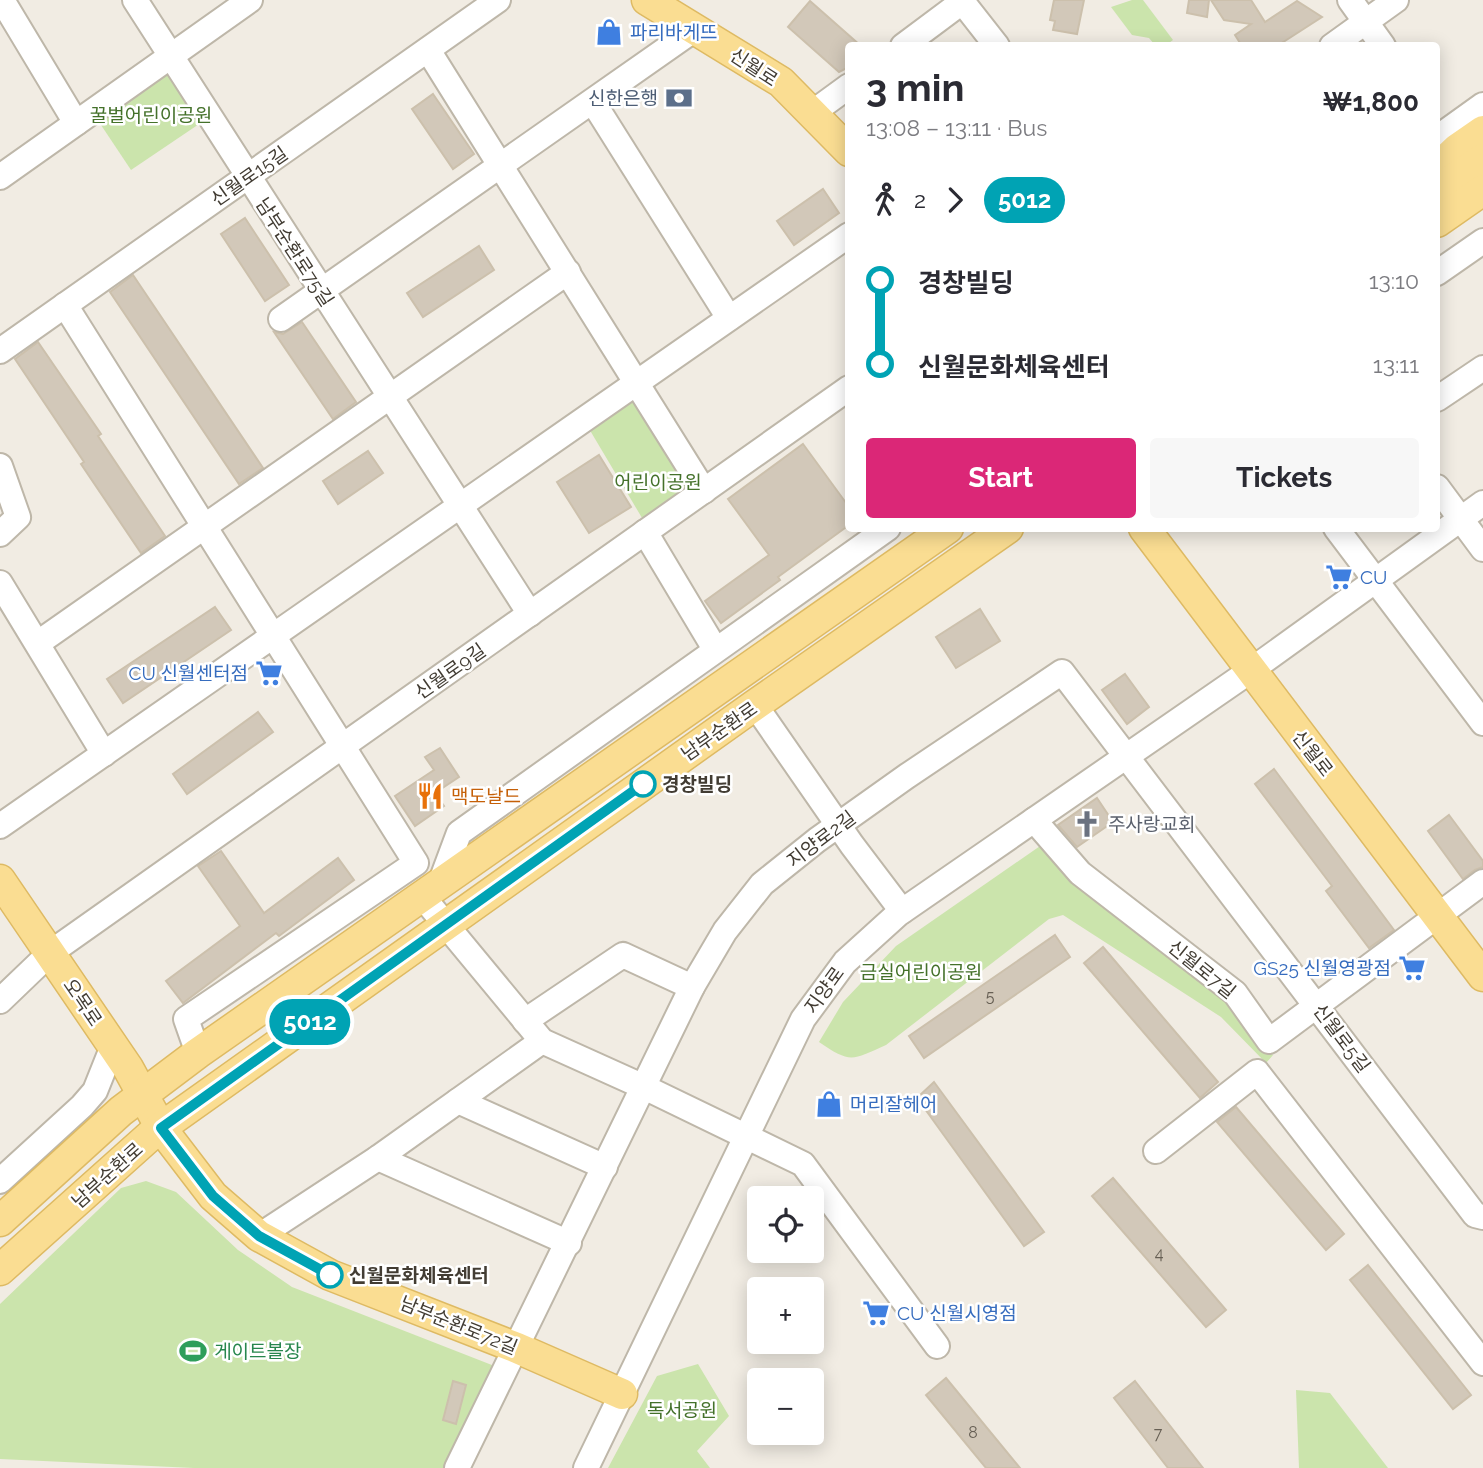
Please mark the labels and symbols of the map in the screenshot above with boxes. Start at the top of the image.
shop icon: 파리바게뜨 [594,17,624,47]
place label: 파리바게뜨 [630,21,717,43]
street label: 신월로 [726,43,782,91]
bank icon: 신한은행 [664,83,694,113]
place label: 신한은행 [588,87,658,109]
park label: 꿀벌어린이공원 [90,104,212,126]
street label: 신월로15길 [206,142,292,210]
street label: 남부순환로75길 [252,194,338,310]
park label: 어린이공원 [614,471,702,493]
supermarket icon: CU [1324,562,1354,592]
place label: CU [1360,566,1387,588]
street label: 신월로9길 [410,639,490,703]
supermarket icon: CU 신월센터점 [254,658,284,688]
place label: CU 신월센터점 [128,662,248,684]
street label: 남부순환로 [677,697,761,765]
street label: 신월로 [1288,726,1338,780]
marker: 경창빌딩 [630,771,656,797]
place label: 경창빌딩 [662,773,732,795]
restaurant icon: 맥도날드 [415,781,445,811]
place label: 맥도날드 [451,785,521,807]
street label: 지양로2길 [783,806,859,872]
church icon: 주사랑교회 [1072,809,1102,839]
place label: 주사랑교회 [1108,813,1195,835]
street label: 신월로7길 [1164,935,1240,1003]
supermarket icon: GS25 신월영광점 [1397,953,1427,983]
place label: GS25 신월영광점 [1253,957,1391,979]
park label: 금실어린이공원 [860,961,982,983]
street label: 지양로 [800,962,848,1018]
street label: 오목로 [59,974,107,1030]
house number: 5 [986,987,995,1006]
line badge: 5012 [261,999,359,1045]
street label: 신월로5길 [1309,999,1375,1077]
shop icon: 머리잘헤어 [814,1089,844,1119]
place label: 머리잘헤어 [850,1093,937,1115]
street label: 남부순환로 [67,1138,147,1212]
house number: 4 [1155,1244,1164,1263]
marker: 신월문화체육센터 [317,1262,343,1288]
place label: 신월문화체육센터 [349,1264,489,1286]
street label: 남부순환로72길 [397,1291,521,1359]
supermarket icon: CU 신월시영점 [861,1298,891,1328]
place label: CU 신월시영점 [897,1302,1017,1324]
sports icon: 게이트볼장 [178,1336,208,1366]
place label: 게이트볼장 [214,1340,301,1362]
park label: 독서공원 [647,1399,717,1421]
house number: 8 [968,1423,978,1442]
house number: 7 [1154,1424,1163,1443]

